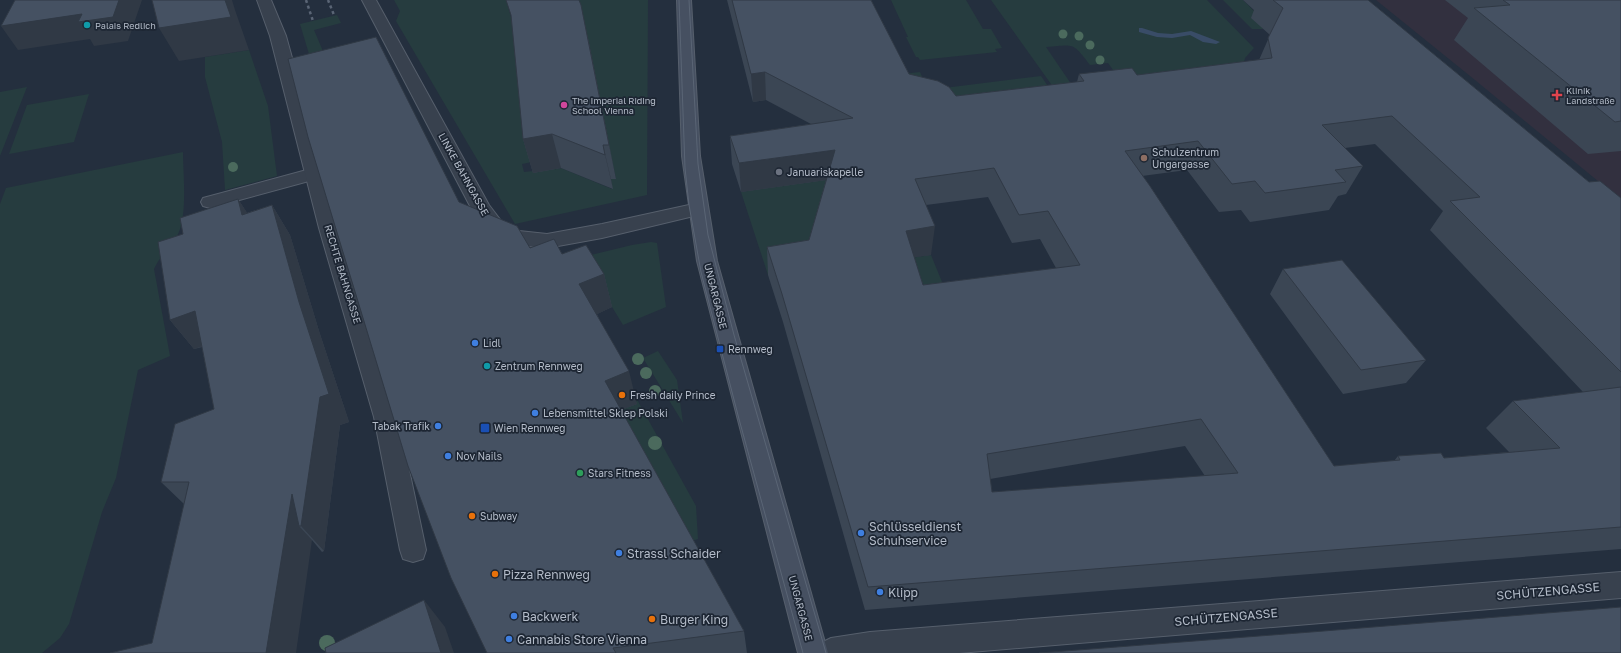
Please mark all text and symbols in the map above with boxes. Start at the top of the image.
marker: Palais Redlich [82,20,92,30]
place label: Palais Redlich [95,20,156,31]
place label: Klinik Landstraße [1566,85,1615,106]
marker: Klinik Landstraße [1551,89,1563,101]
place label: The Imperial Riding School Vienna [572,95,656,116]
marker: The Imperial Riding School Vienna [559,100,569,110]
street label: LINKE BAHNGASSE [436,131,492,217]
place label: Schulzentrum Ungargasse [1152,146,1219,170]
marker: Schulzentrum Ungargasse [1139,153,1149,163]
place label: Januariskapelle [787,166,863,178]
marker: Januariskapelle [774,167,784,177]
street label: RECHTE BAHNGASSE [322,223,364,325]
street label: UNGARGASSE [702,262,730,330]
place label: Lidl [483,337,501,349]
marker: Lidl [470,338,480,348]
place label: Rennweg [728,343,773,355]
marker: Rennweg [715,344,725,354]
place label: Zentrum Rennweg [495,360,583,372]
marker: Zentrum Rennweg [482,361,492,371]
place label: Fresh daily Prince [630,389,716,401]
marker: Fresh daily Prince [617,390,627,400]
place label: Lebensmittel Sklep Polski [543,407,668,419]
marker: Lebensmittel Sklep Polski [530,408,540,418]
place label: Tabak Trafik [372,420,430,432]
marker: Tabak Trafik [433,421,443,431]
marker: Wien Rennweg [479,422,491,434]
place label: Wien Rennweg [494,422,565,434]
place label: Nov Nails [456,450,502,462]
marker: Nov Nails [443,451,453,461]
place label: Stars Fitness [588,467,651,479]
marker: Stars Fitness [575,468,585,478]
place label: Subway [480,510,518,522]
marker: Subway [467,511,477,521]
place label: Schlüsseldienst Schuhservice [869,519,961,548]
marker: Schlüsseldienst Schuhservice [856,528,866,538]
place label: Strassl Schaider [627,546,721,561]
marker: Strassl Schaider [614,548,624,558]
place label: Pizza Rennweg [503,567,590,582]
marker: Pizza Rennweg [490,569,500,579]
street label: UNGARGASSE [786,574,816,642]
street label: SCHÜTZENGASSE [1496,579,1600,603]
place label: Klipp [888,585,918,600]
marker: Klipp [875,587,885,597]
street label: SCHÜTZENGASSE [1174,605,1278,629]
place label: Backwerk [522,609,579,624]
marker: Backwerk [509,611,519,621]
place label: Burger King [660,612,728,627]
marker: Burger King [647,614,657,624]
place label: Cannabis Store Vienna [517,632,647,647]
marker: Cannabis Store Vienna [504,634,514,644]

